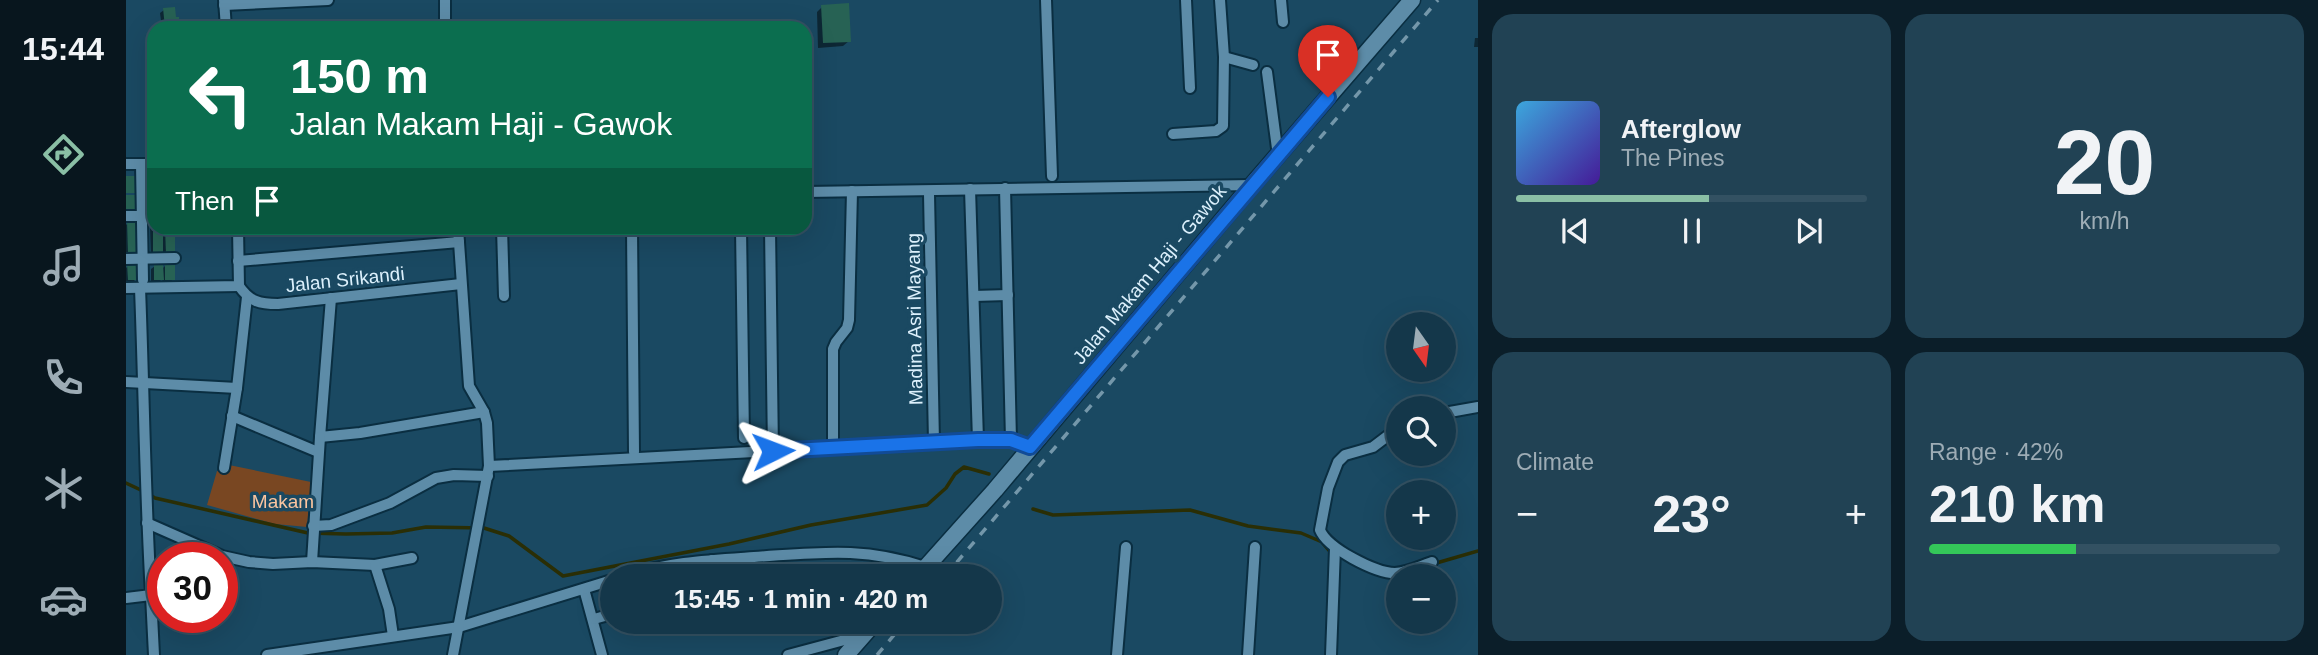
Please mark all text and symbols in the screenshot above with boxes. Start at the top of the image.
pin [1298,25,1358,97]
text: 15:44 [22,31,104,67]
icon: arrive [1309,36,1347,74]
icon: left [175,49,266,140]
text: 150 m [290,49,429,103]
text: Jalan Makam Haji - Gawok [290,106,672,142]
text: 20 [2054,112,2155,213]
text: Afterglow [1621,114,1741,144]
icon: directions [39,130,88,179]
text: The Pines [1621,145,1725,171]
street label: Jalan Makam Haji - Gawok [1068,180,1231,368]
icon: arrive [248,182,286,220]
text: Then [175,186,234,216]
text: km/h [2080,208,2129,234]
icon: previous [1556,212,1594,250]
icon: pause [1673,212,1711,250]
icon: next [1790,212,1828,250]
street label: Madina Asri Mayang [902,233,927,405]
icon: music [39,241,88,290]
street label: Jalan Srikandi [285,263,405,296]
north arrow [1386,312,1456,382]
map controls [1386,312,1456,634]
icon: phone [39,353,88,402]
button: search [1386,396,1456,466]
position arrow [736,414,810,488]
text: Range · 42% [1929,439,2063,465]
text: Climate [1516,449,1594,475]
icon: climate [39,464,88,513]
text: 210 km [1929,475,2105,533]
button: + [1386,480,1456,550]
text: 23° [1652,485,1731,543]
park label: Makam [252,491,314,512]
text: − [1516,493,1538,535]
text: + [1845,493,1867,535]
speed limit sign: 30 [147,542,238,633]
button: − [1386,564,1456,634]
icon: car [39,575,88,624]
text: 15:45 · 1 min · 420 m [674,584,928,614]

